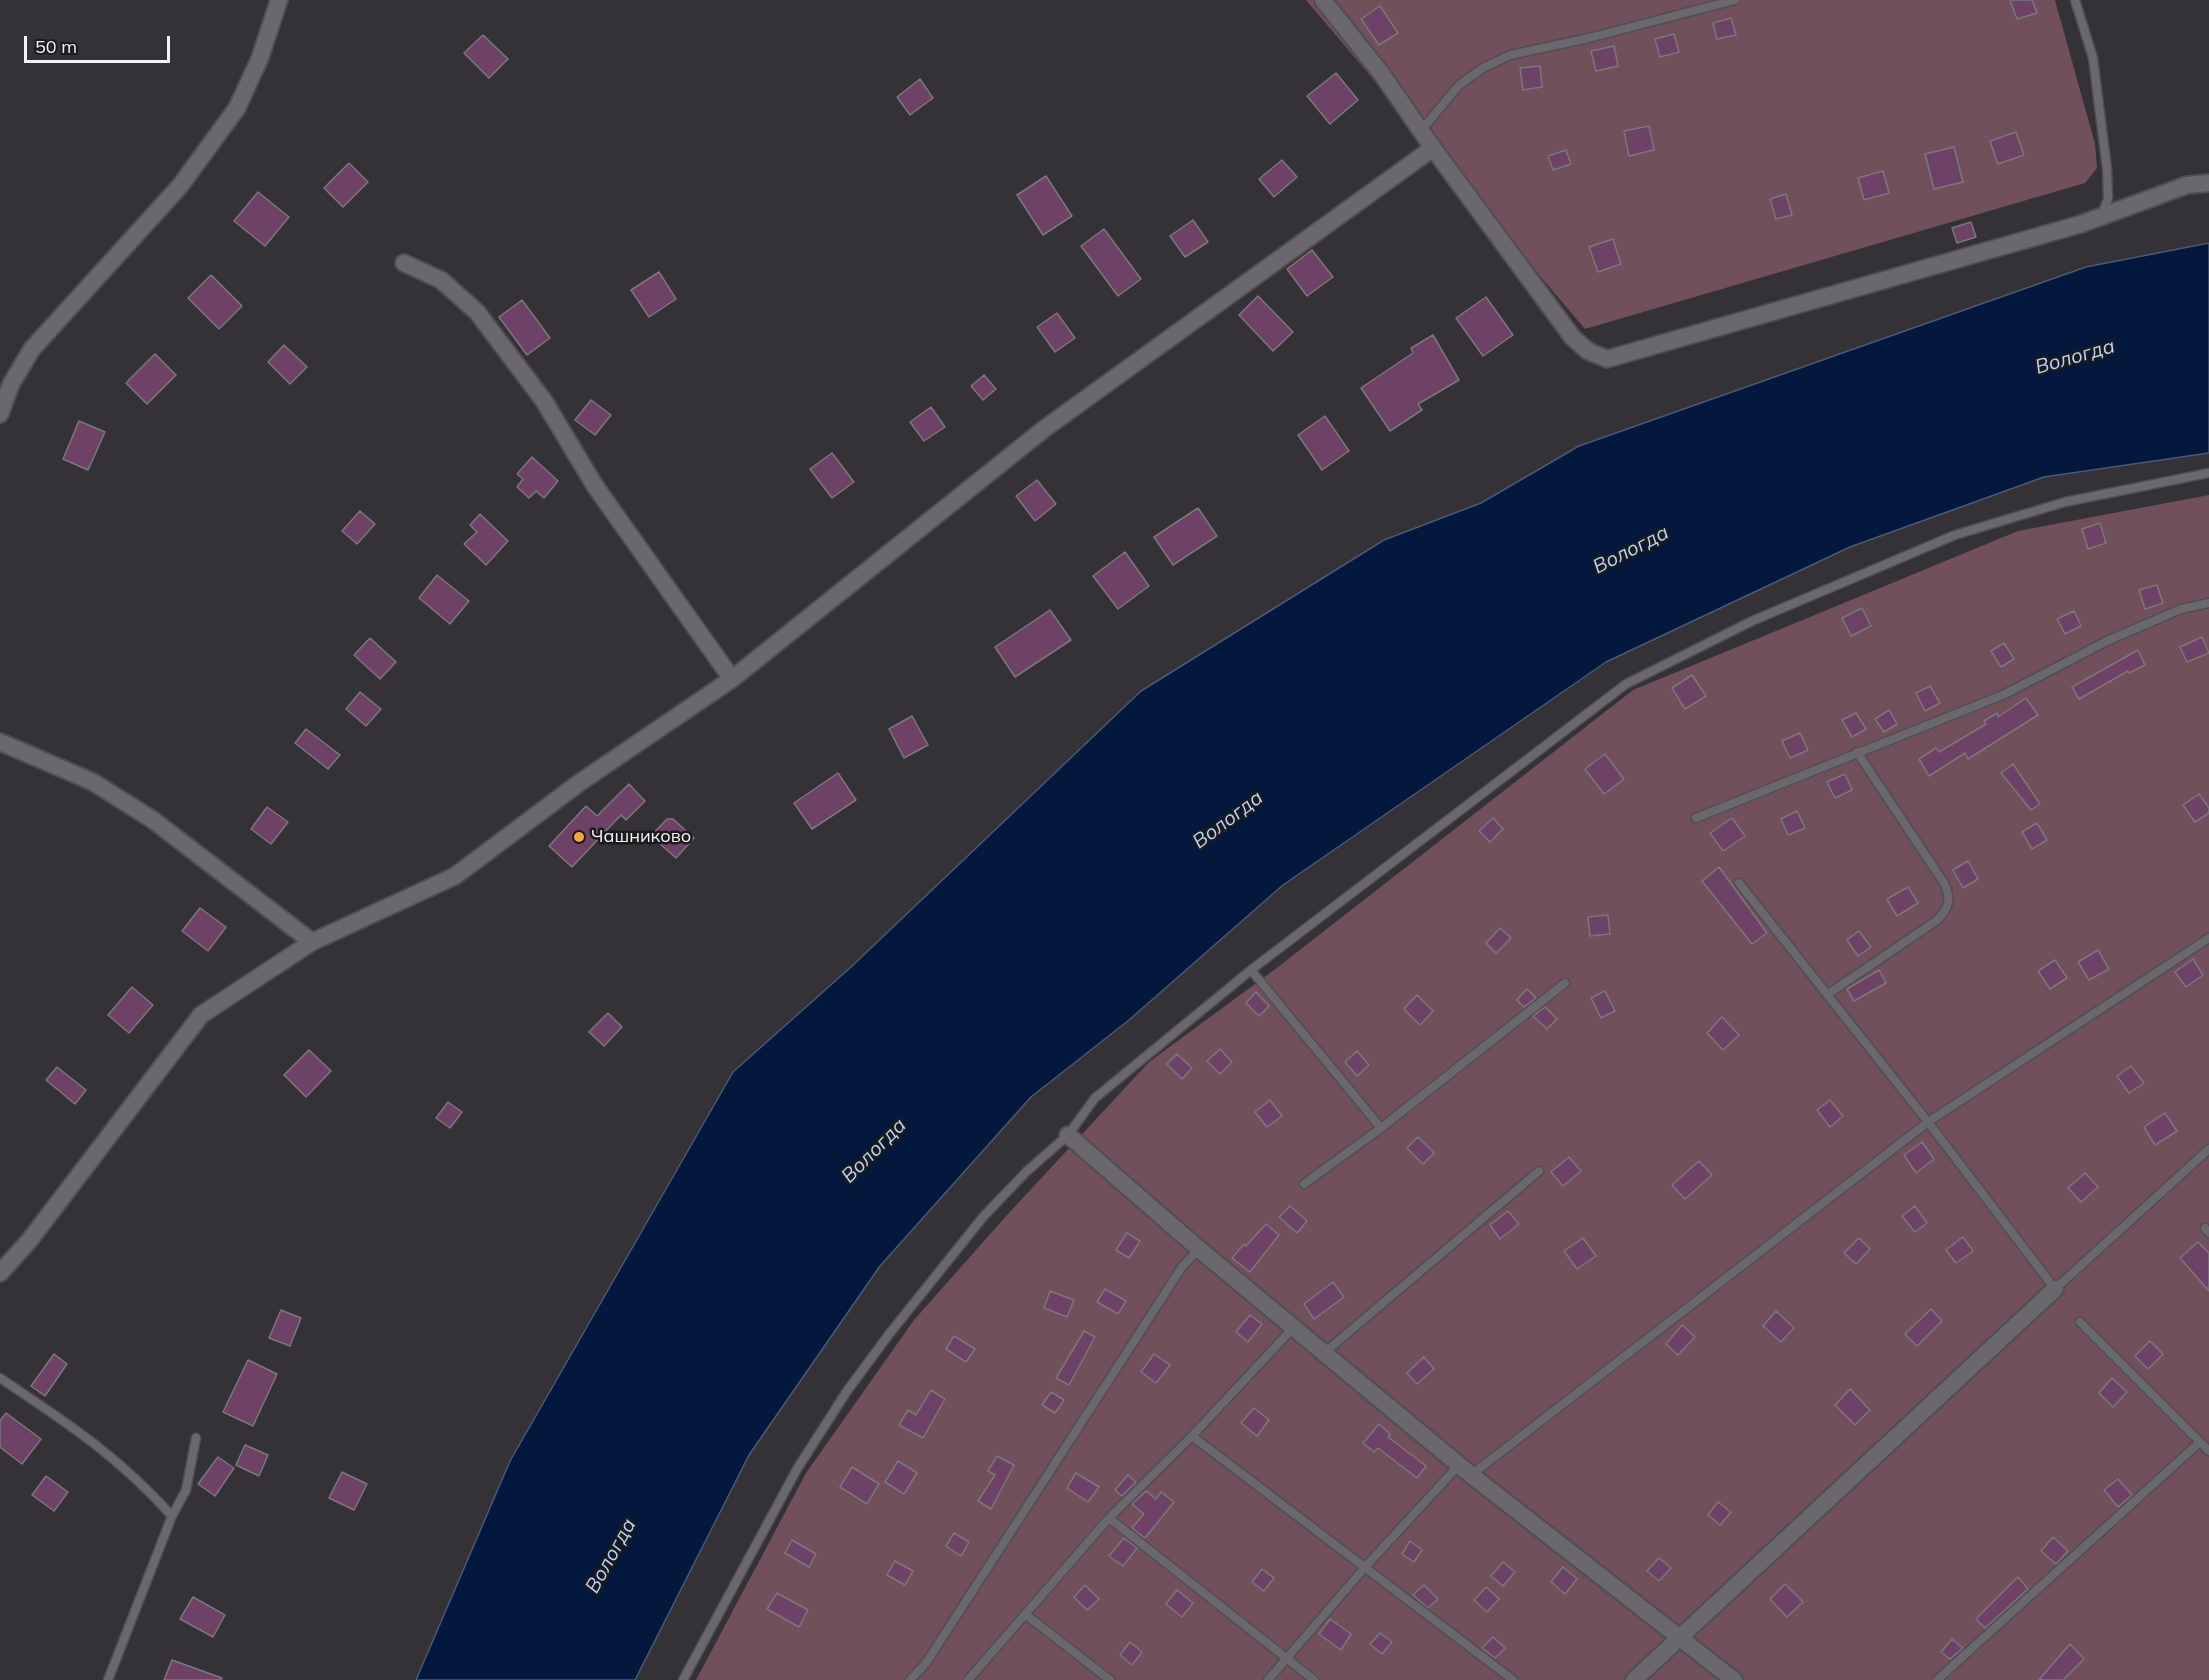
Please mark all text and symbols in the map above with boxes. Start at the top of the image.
scale bar [27,24,172,62]
text: 50 m [35,35,77,58]
water label: Вологда [2032,334,2118,380]
water label: Вологда [1589,521,1673,579]
water label: Вологда [1188,786,1268,854]
place label: Чашниково [591,826,691,848]
marker: Чашниково [572,830,586,844]
water label: Вологда [837,1114,911,1188]
water label: Вологда [581,1514,641,1598]

